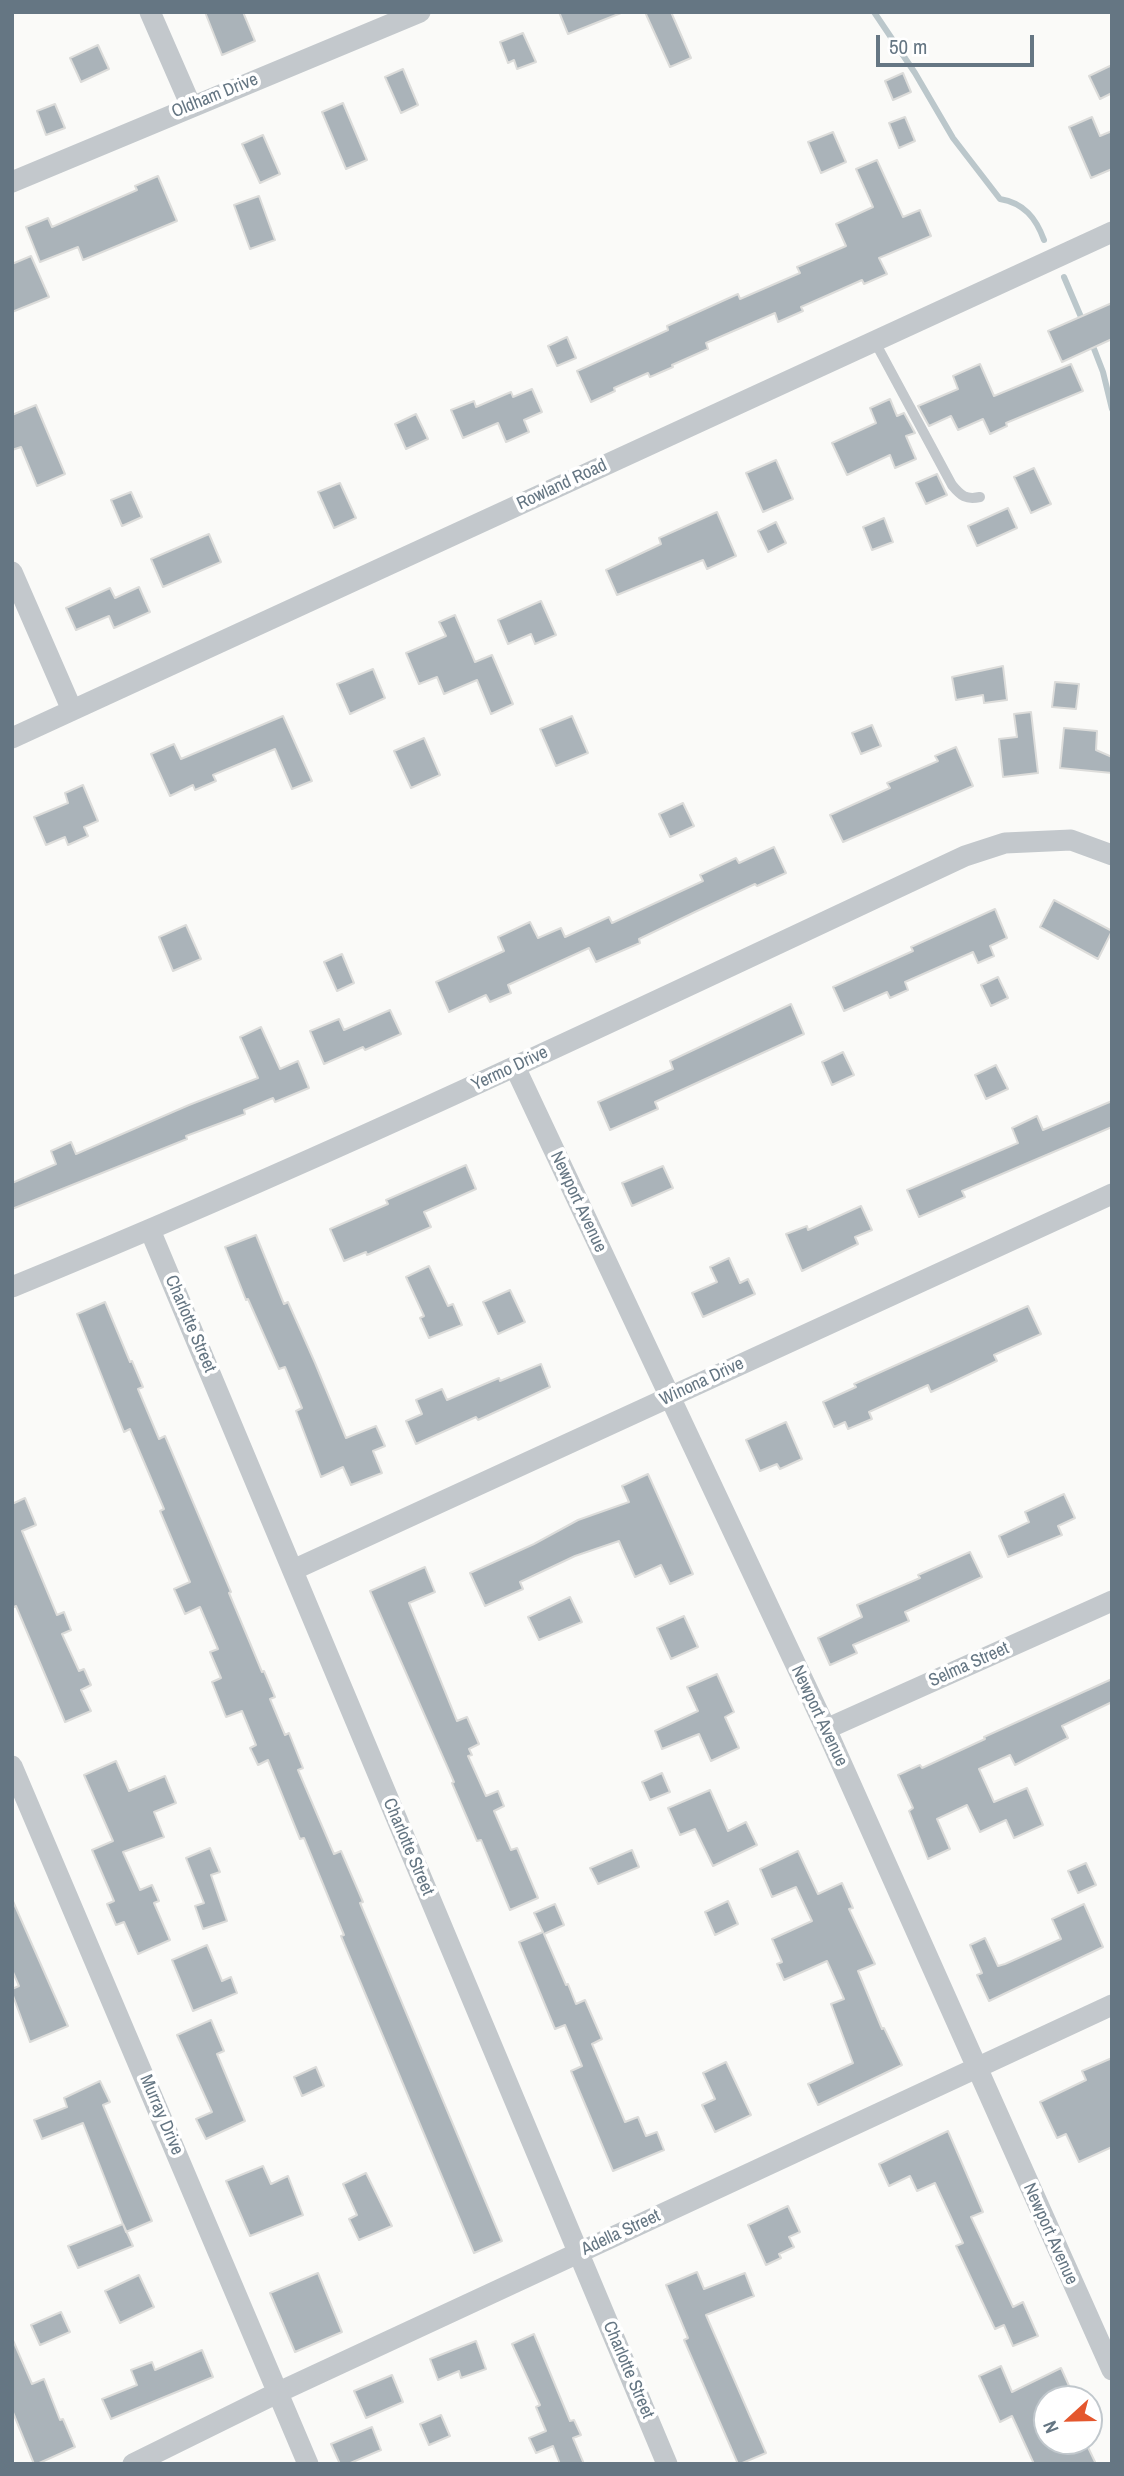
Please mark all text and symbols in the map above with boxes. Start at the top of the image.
scale bar [879,21,1036,65]
text: 50 m [889,32,927,61]
street label: Oldham Drive [169,69,261,123]
street label: Rowland Road [514,455,610,515]
street label: Yermo Drive [468,1042,552,1096]
street label: Newport Avenue [545,1148,611,1256]
street label: Charlotte Street [160,1272,220,1376]
street label: Winona Drive [657,1353,747,1411]
street label: Selma Street [926,1638,1012,1692]
street label: Newport Avenue [786,1662,852,1770]
street label: Charlotte Street [378,1795,438,1899]
street label: Murray Drive [134,2072,188,2158]
street label: Newport Avenue [1018,2180,1082,2288]
street label: Adella Street [578,2205,664,2261]
street label: Charlotte Street [598,2318,658,2422]
north arrow [1033,2385,1103,2455]
text: N [1036,2417,1065,2437]

